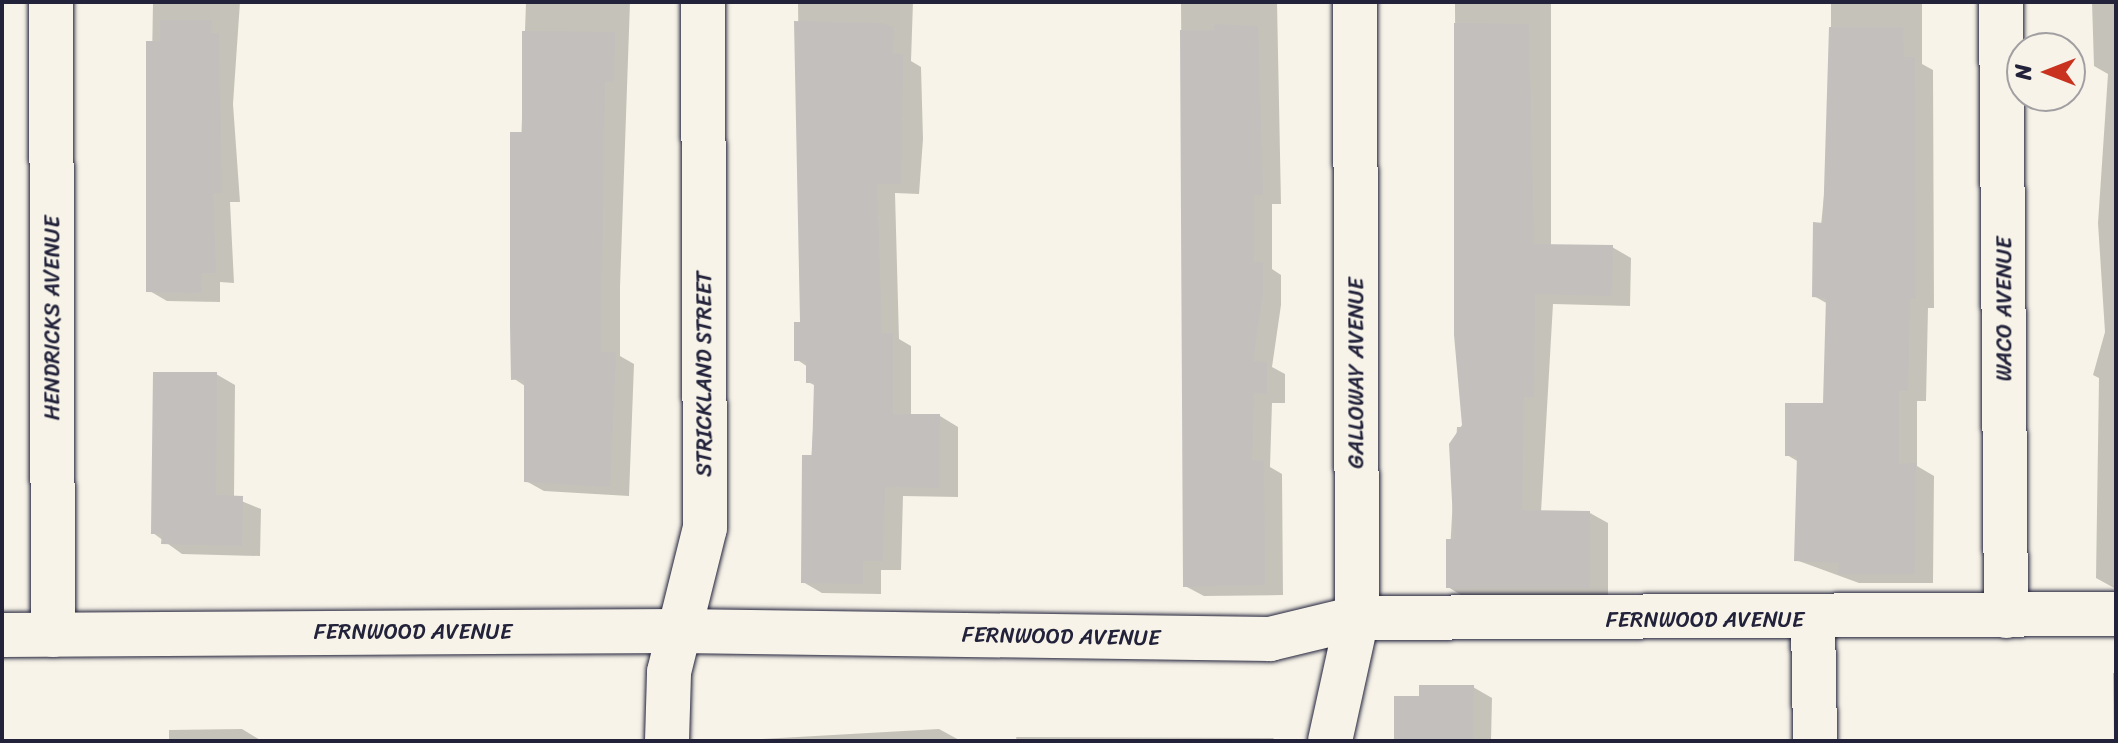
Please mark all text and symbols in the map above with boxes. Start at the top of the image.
north arrow [2006,32,2086,112]
text: N [2004,64,2043,80]
street label: HENDRICKS AVENUE [39,216,65,420]
street label: WACO AVENUE [1991,237,2017,381]
street label: STRICKLAND STREET [691,270,717,478]
street label: GALLOWAY AVENUE [1343,277,1369,469]
street label: FERNWOOD AVENUE [1606,607,1804,633]
street label: FERNWOOD AVENUE [314,619,512,645]
street label: FERNWOOD AVENUE [961,621,1161,651]

